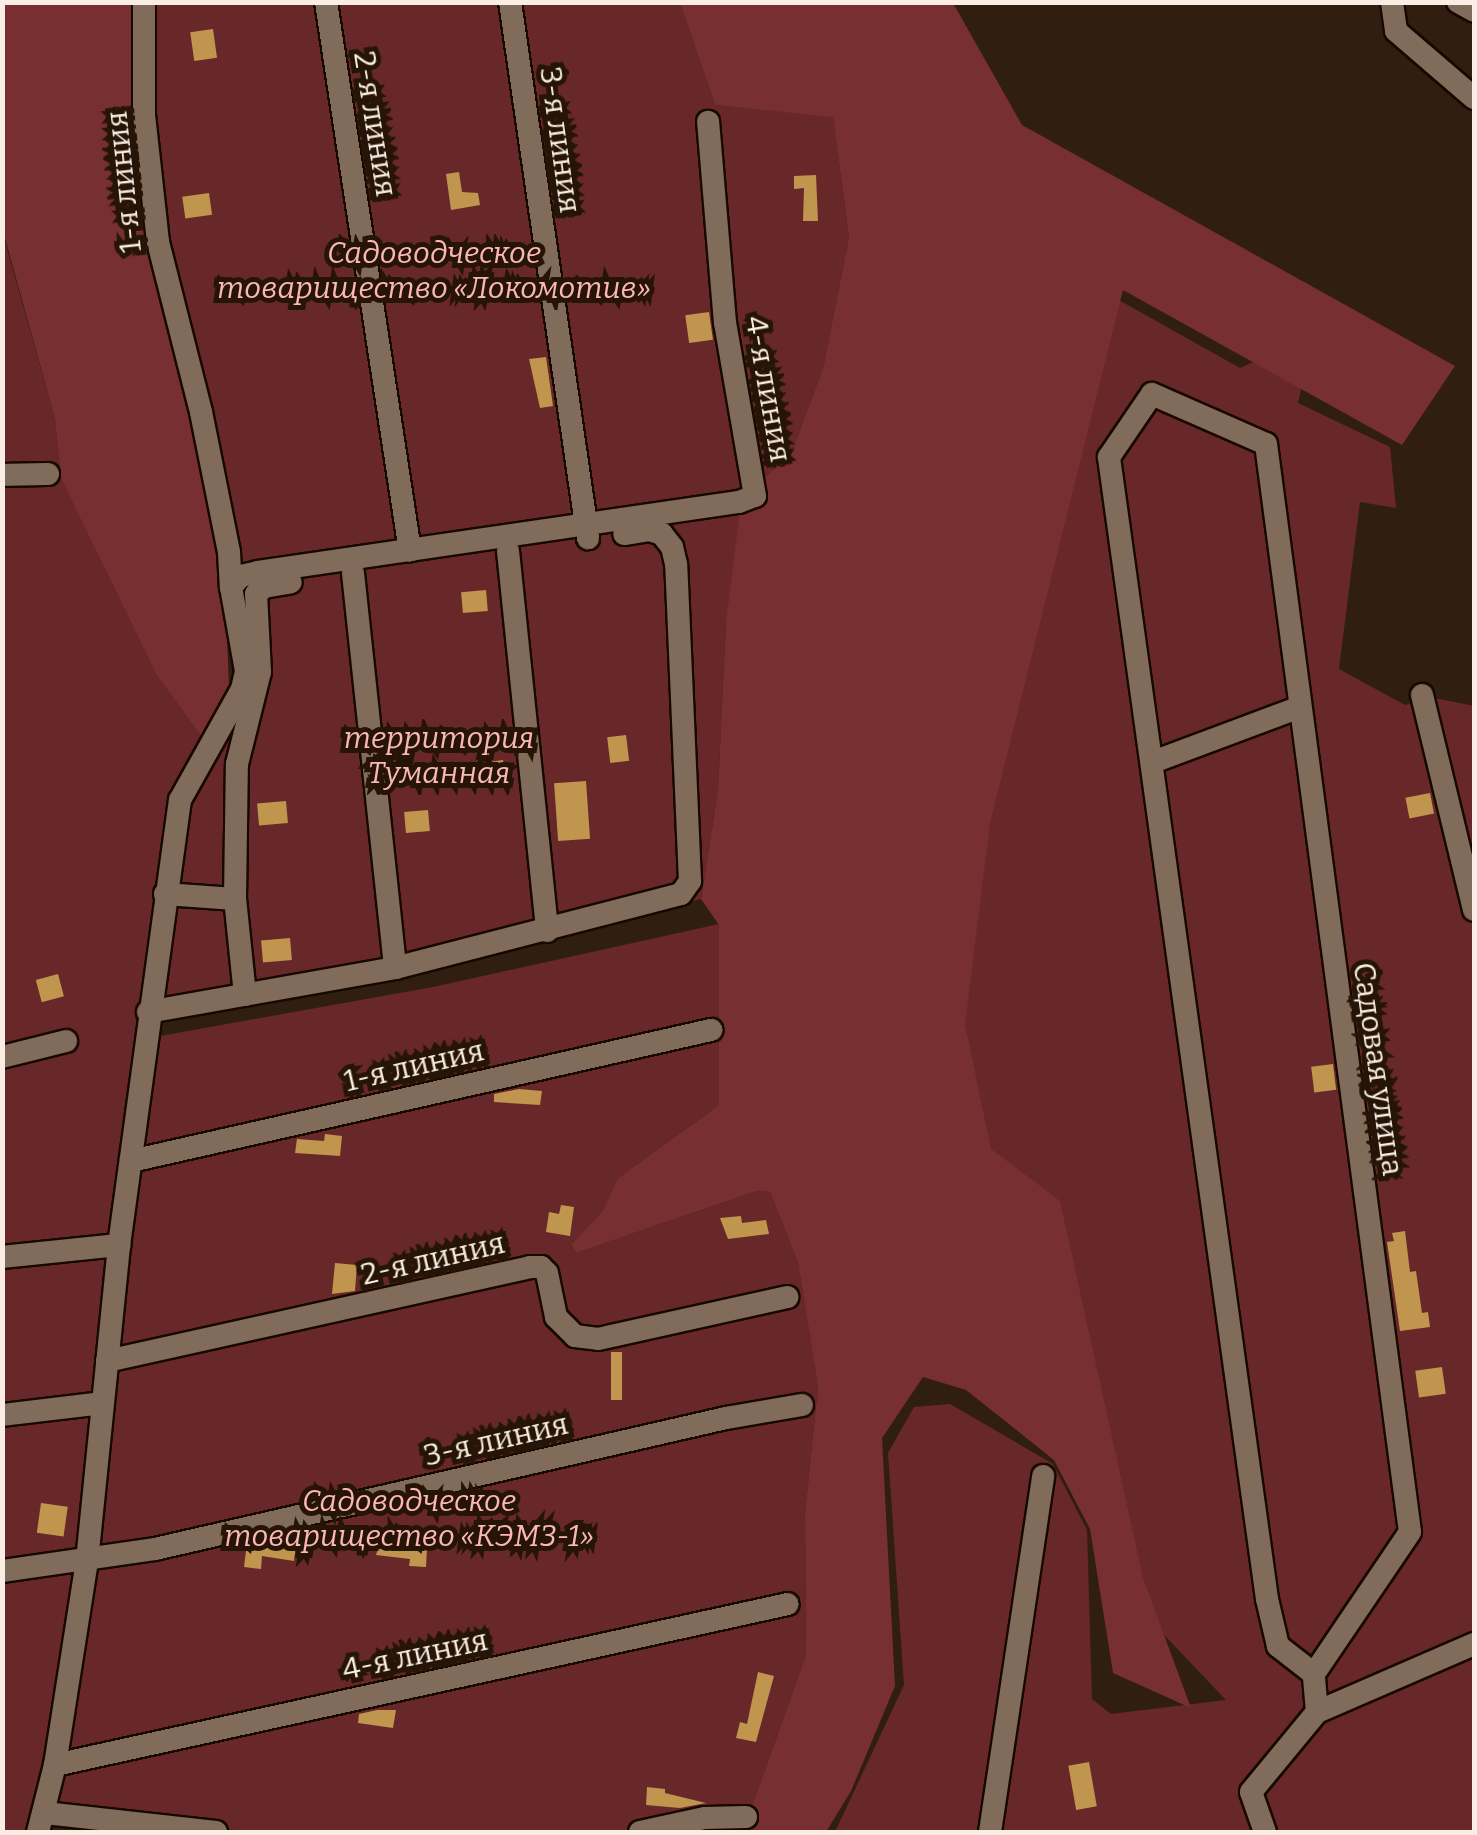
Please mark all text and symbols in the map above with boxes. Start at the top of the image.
street label: 2-я линия [346,49,404,199]
street label: 3-я линия [532,65,588,215]
street label: 1-я линия [99,109,149,255]
park label: Садоводческое товарищество «Локомотив» [217,235,651,306]
street label: 4-я линия [737,313,799,465]
park label: территория Туманная [344,720,534,790]
street label: Садовая улица [1345,960,1411,1178]
street label: 1-я линия [341,1032,487,1100]
street label: 2-я линия [358,1225,508,1293]
street label: 3-я линия [420,1406,572,1474]
park label: Садоводческое товарищество «КЭМЗ-1» [224,1483,594,1554]
street label: 4-я линия [339,1622,491,1688]

